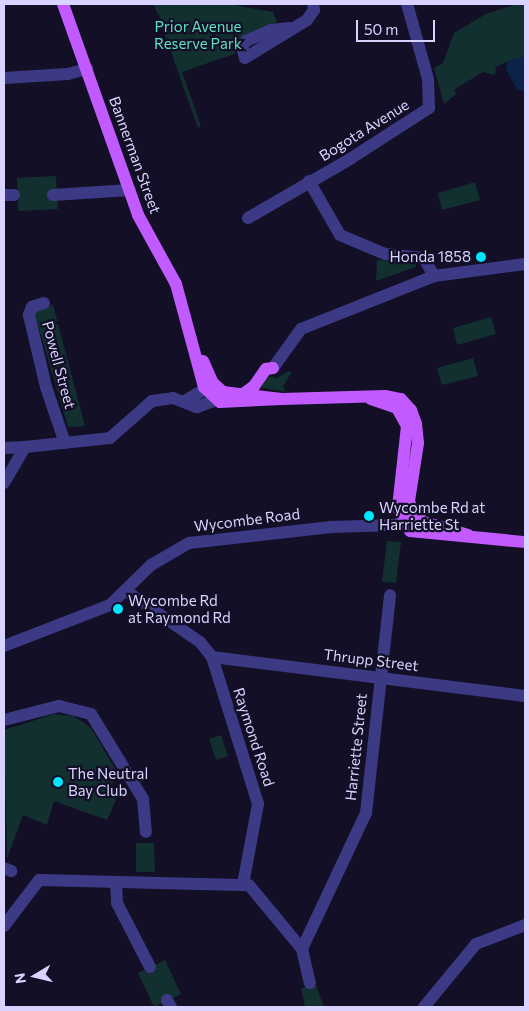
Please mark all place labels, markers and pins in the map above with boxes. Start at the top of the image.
place label: Honda 1858 [390,248,471,266]
marker: Honda 1858 [475,251,487,263]
place label: Wycombe Rd at Harriette St [379,498,486,533]
marker: Wycombe Rd at Harriette St [363,510,375,522]
place label: Wycombe Rd at Raymond Rd [128,591,231,626]
marker: Wycombe Rd at Raymond Rd [112,603,124,615]
place label: The Neutral Bay Club [68,764,148,799]
marker: The Neutral Bay Club [52,776,64,788]

